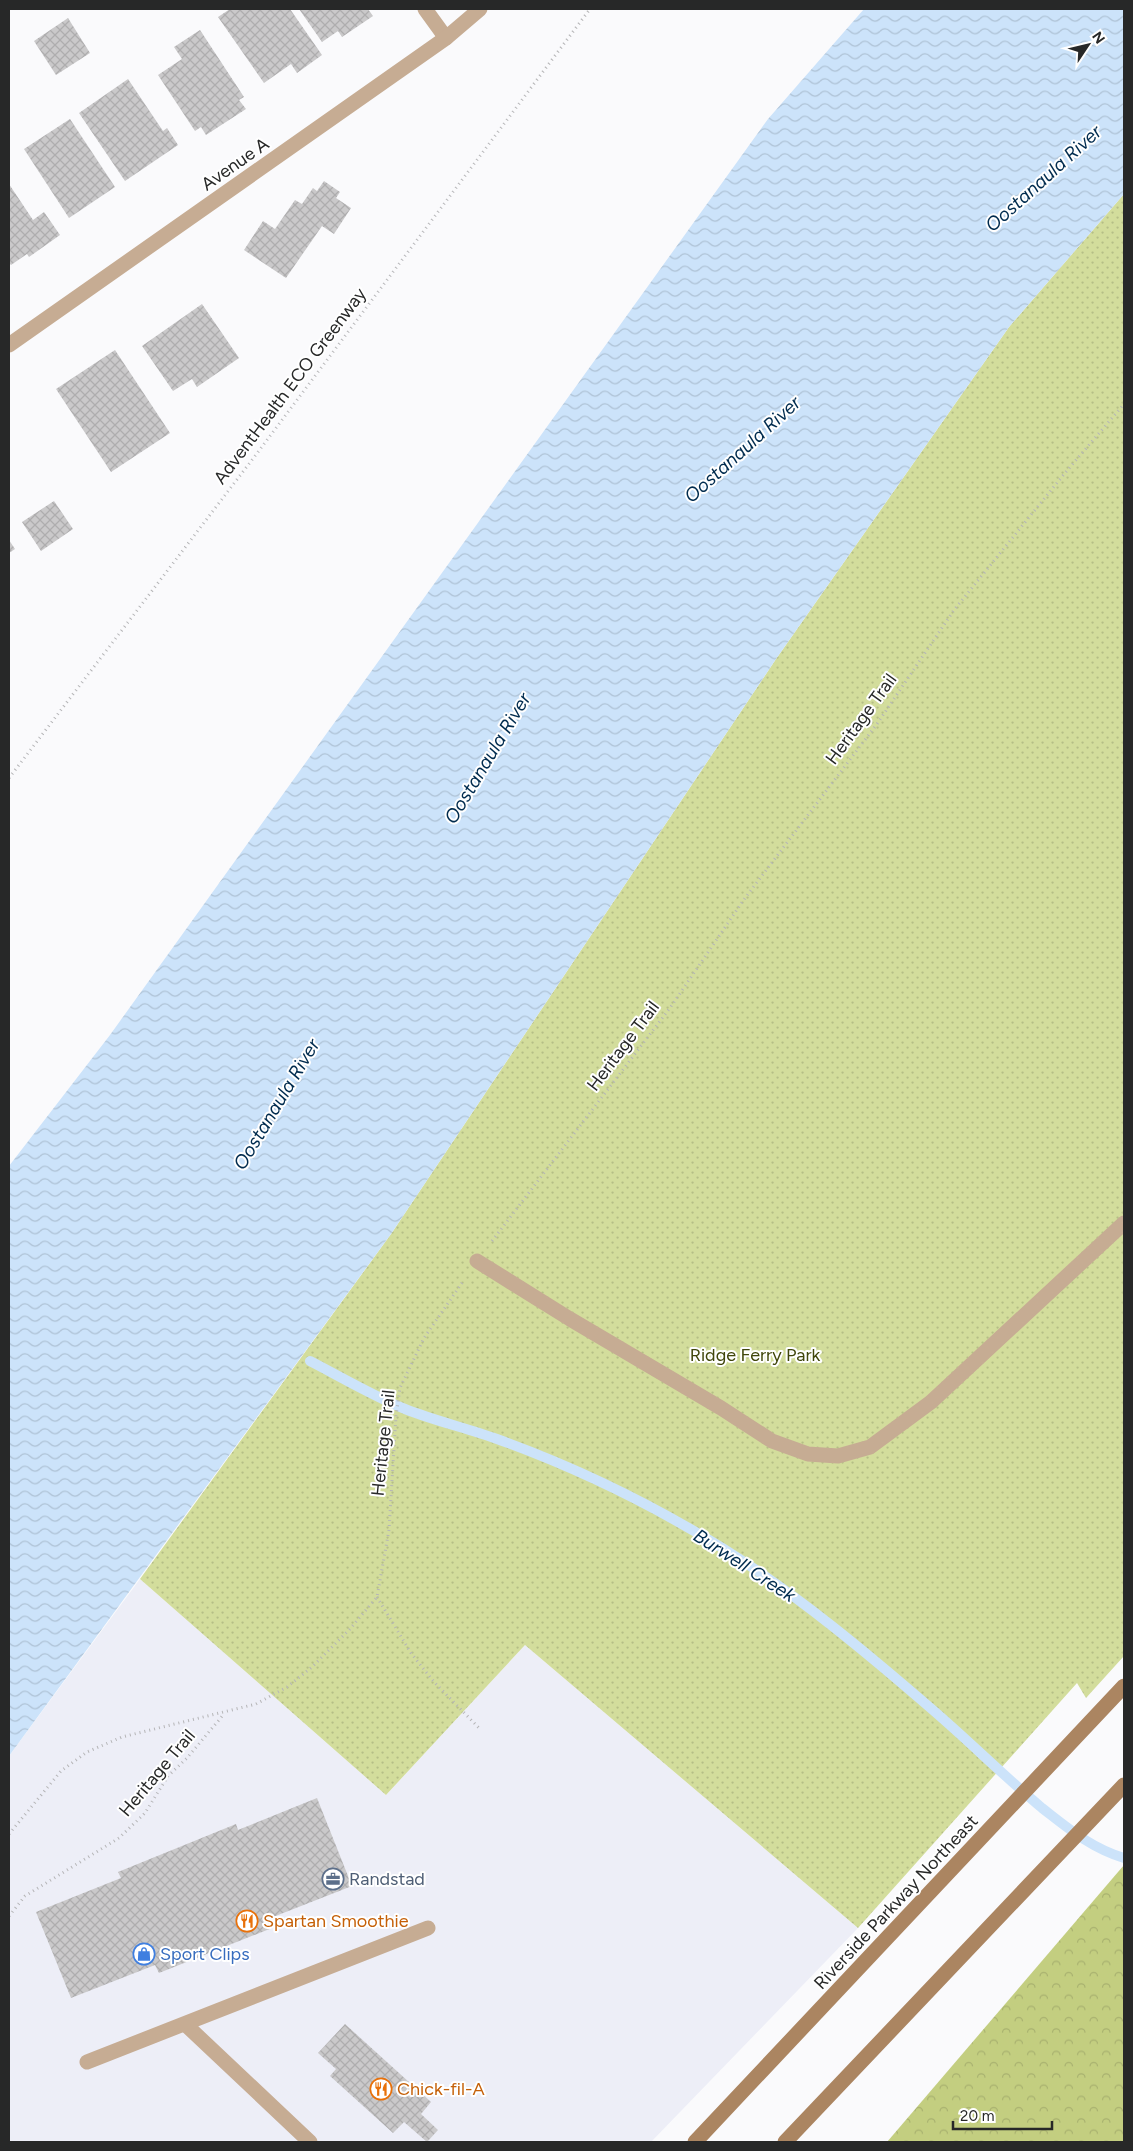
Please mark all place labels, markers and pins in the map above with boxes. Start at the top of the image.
office icon: Randstad [321,1867,345,1891]
place label: Randstad [349,1868,425,1890]
restaurant icon: Spartan Smoothie [235,1909,259,1933]
place label: Spartan Smoothie [263,1910,409,1932]
shop icon: Sport Clips [132,1942,156,1966]
place label: Sport Clips [160,1943,250,1965]
restaurant icon: Chick-fil-A [369,2077,393,2101]
place label: Chick-fil-A [397,2078,485,2100]

